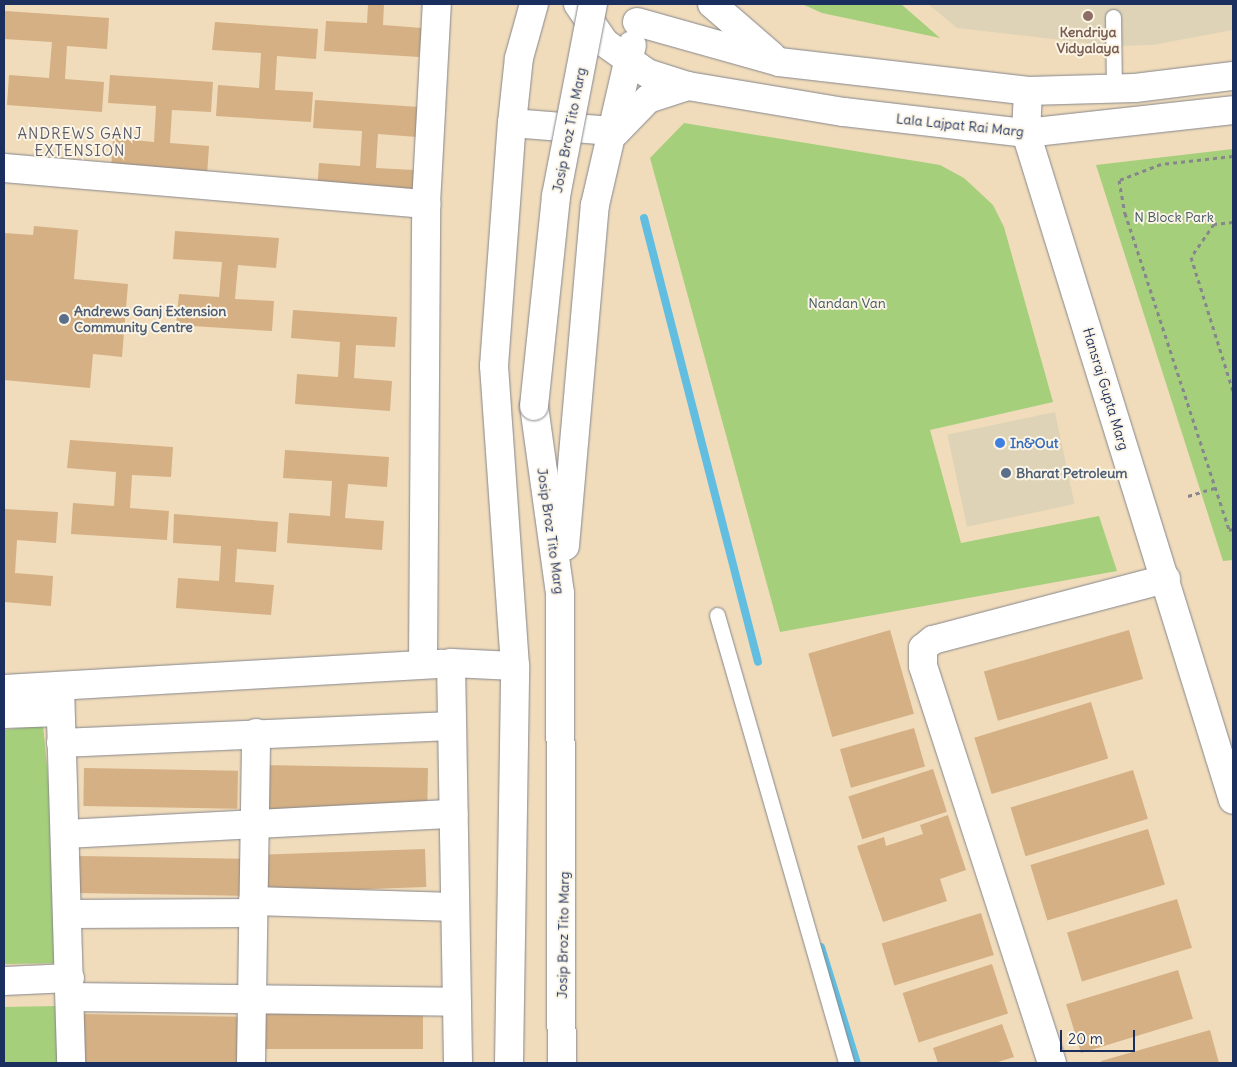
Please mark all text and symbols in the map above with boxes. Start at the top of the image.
marker: Kendriya Vidyalaya [1082,10,1094,22]
place label: Kendriya Vidyalaya [1056,24,1120,56]
street label: Josip Broz Tito Marg [549,66,589,194]
street label: Lala Lajpat Rai Marg [895,110,1025,140]
district label: ANDREWS GANJ EXTENSION [16,124,144,159]
park label: N Block Park [1134,209,1214,225]
park label: Nandan Van [808,295,886,311]
place label: Andrews Ganj Extension Community Centre [74,303,226,336]
marker: Andrews Ganj Extension Community Centre [58,313,70,325]
street label: Hansraj Gupta Marg [1079,326,1133,452]
place label: In&Out [1010,435,1059,451]
marker: In&Out [994,437,1006,449]
place label: Bharat Petroleum [1016,465,1128,481]
street label: Josip Broz Tito Marg [534,467,568,595]
marker: Bharat Petroleum [1000,467,1012,479]
street label: Josip Broz Tito Marg [553,871,573,999]
scale bar [1062,1020,1137,1052]
text: 20 m [1068,1029,1103,1048]

